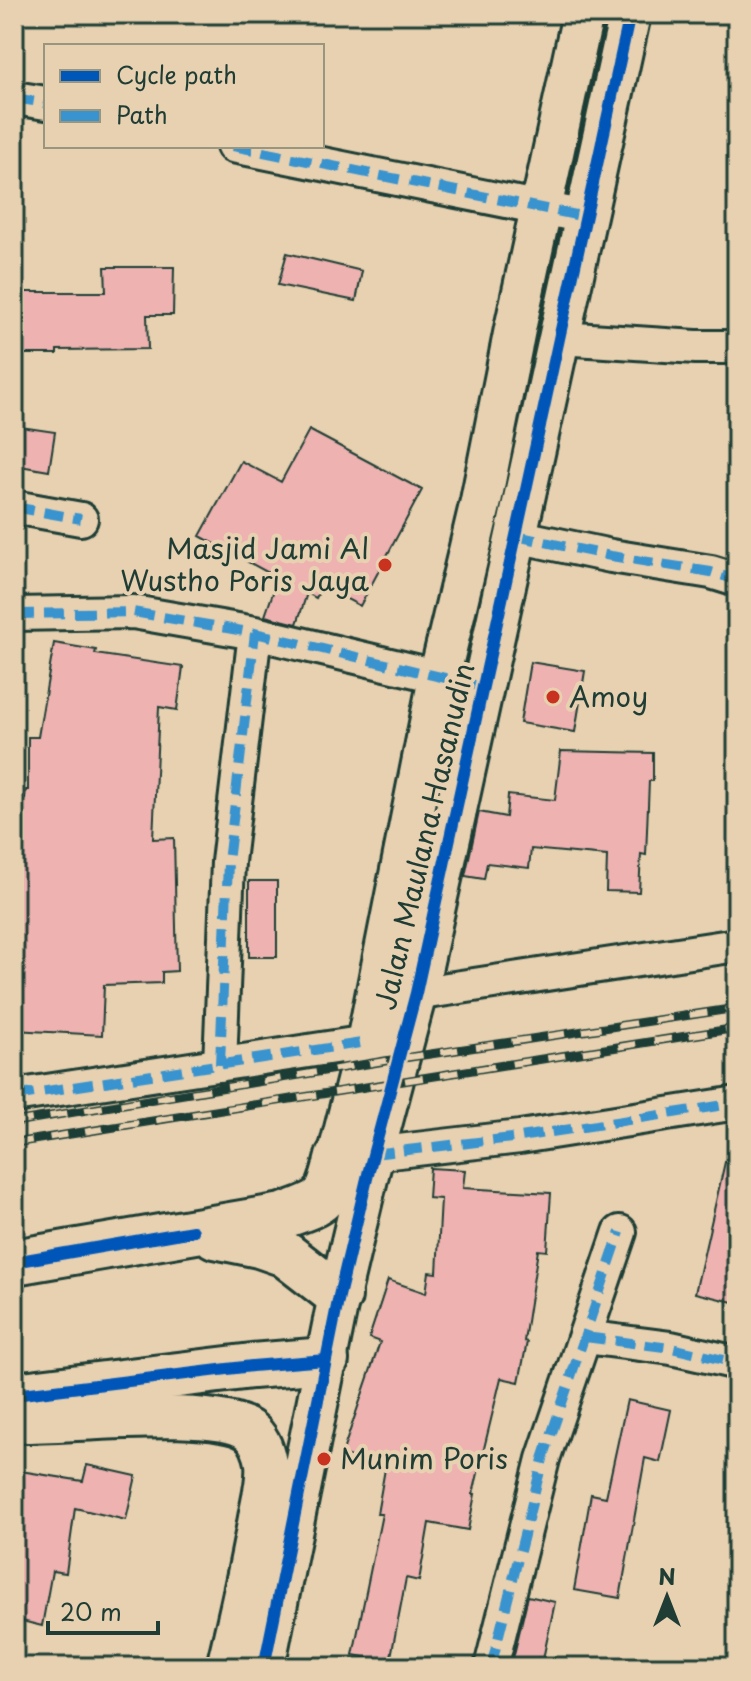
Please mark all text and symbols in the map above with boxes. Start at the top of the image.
legend [44,44,324,148]
text: Cycle path [116,56,237,92]
text: Path [116,96,168,132]
place label: Masjid Jami Al Wustho Poris Jaya [120,526,370,601]
marker: Masjid Jami Al Wustho Poris Jaya [376,556,394,574]
street label: Jalan Maulana Hasanudin [363,658,484,1014]
place label: Amoy [569,674,648,717]
marker: Amoy [544,688,562,706]
place label: Munim Poris [340,1436,508,1479]
marker: Munim Poris [315,1450,333,1468]
north arrow [627,1557,707,1637]
text: N [658,1559,676,1592]
scale bar [48,1585,158,1635]
text: 20 m [60,1593,122,1629]

